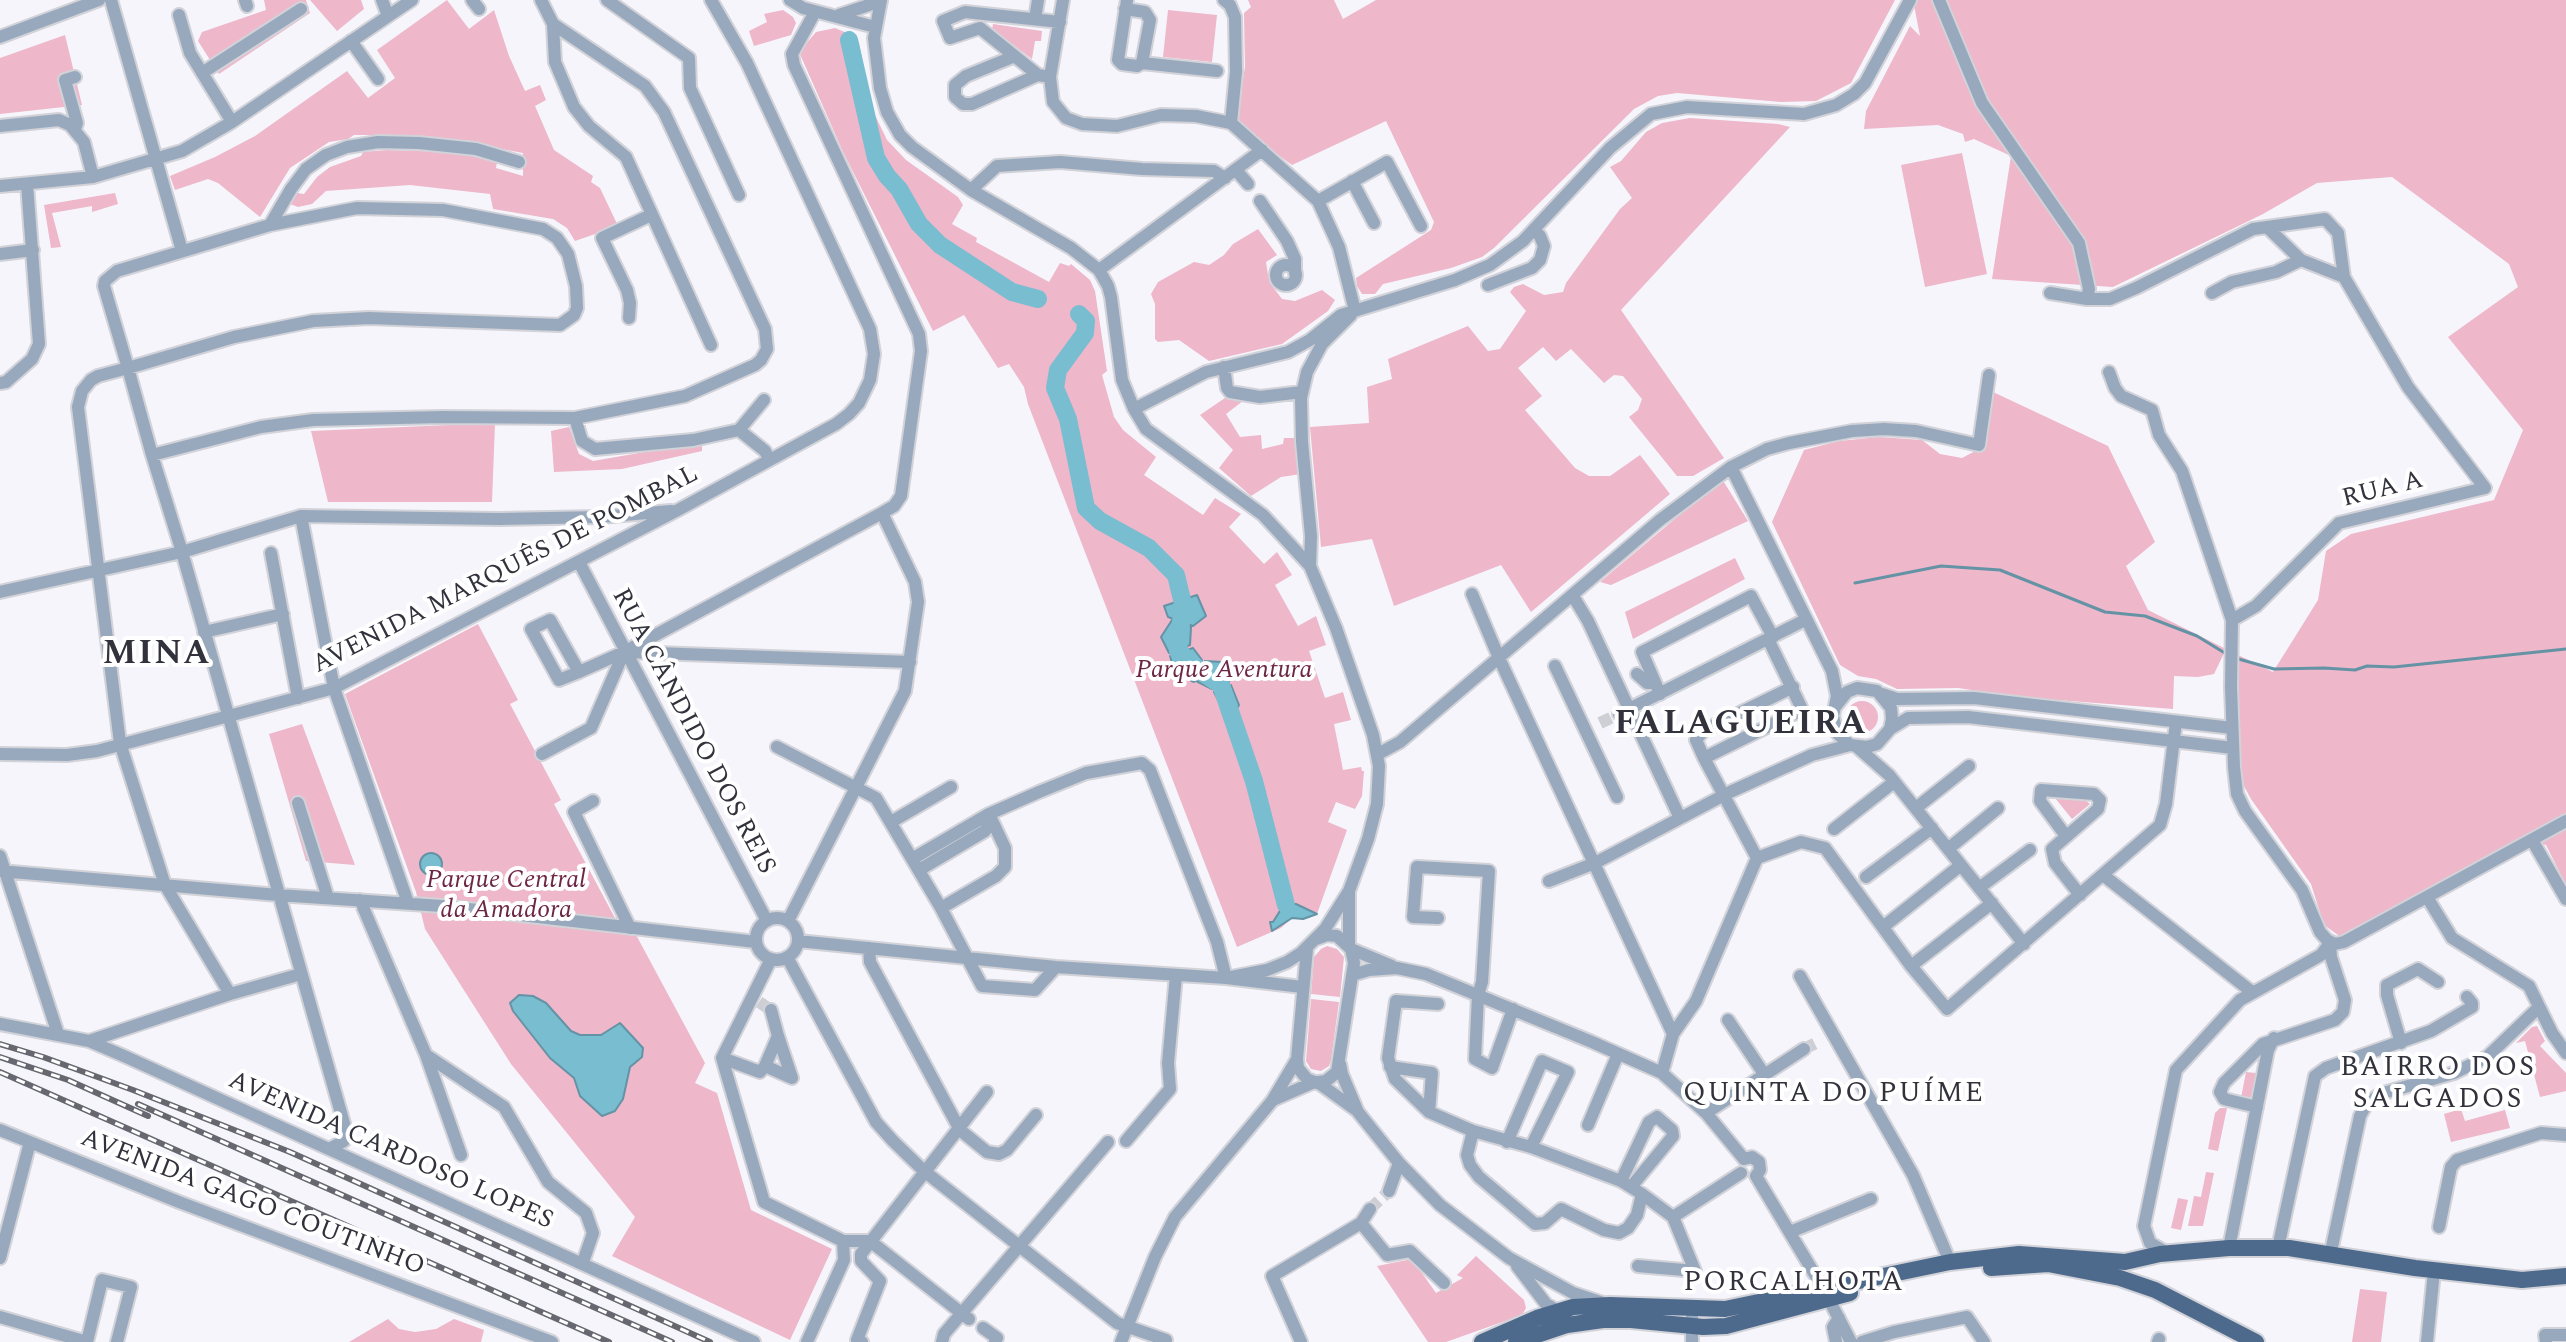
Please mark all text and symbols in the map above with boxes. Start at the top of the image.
street label: AVENIDA MARQUÊS DE POMBAL [308,460,704,682]
street label: RUA A [2339,466,2427,516]
street label: RUA CÂNDIDO DOS REIS [603,584,781,880]
district label: MINA [102,636,212,676]
park label: Parque Aventura [1136,656,1312,688]
district label: FALAGUEIRA [1614,706,1868,746]
park label: Parque Central da Amadora [426,866,586,928]
district label: BAIRRO DOS SALGADOS [2340,1053,2536,1119]
street label: AVENIDA CARDOSO LOPES [223,1066,557,1238]
district label: QUINTA DO PUÍME [1683,1079,1985,1113]
street label: AVENIDA GAGO COUTINHO [76,1124,428,1284]
district label: PORCALHOTA [1683,1268,1905,1302]

